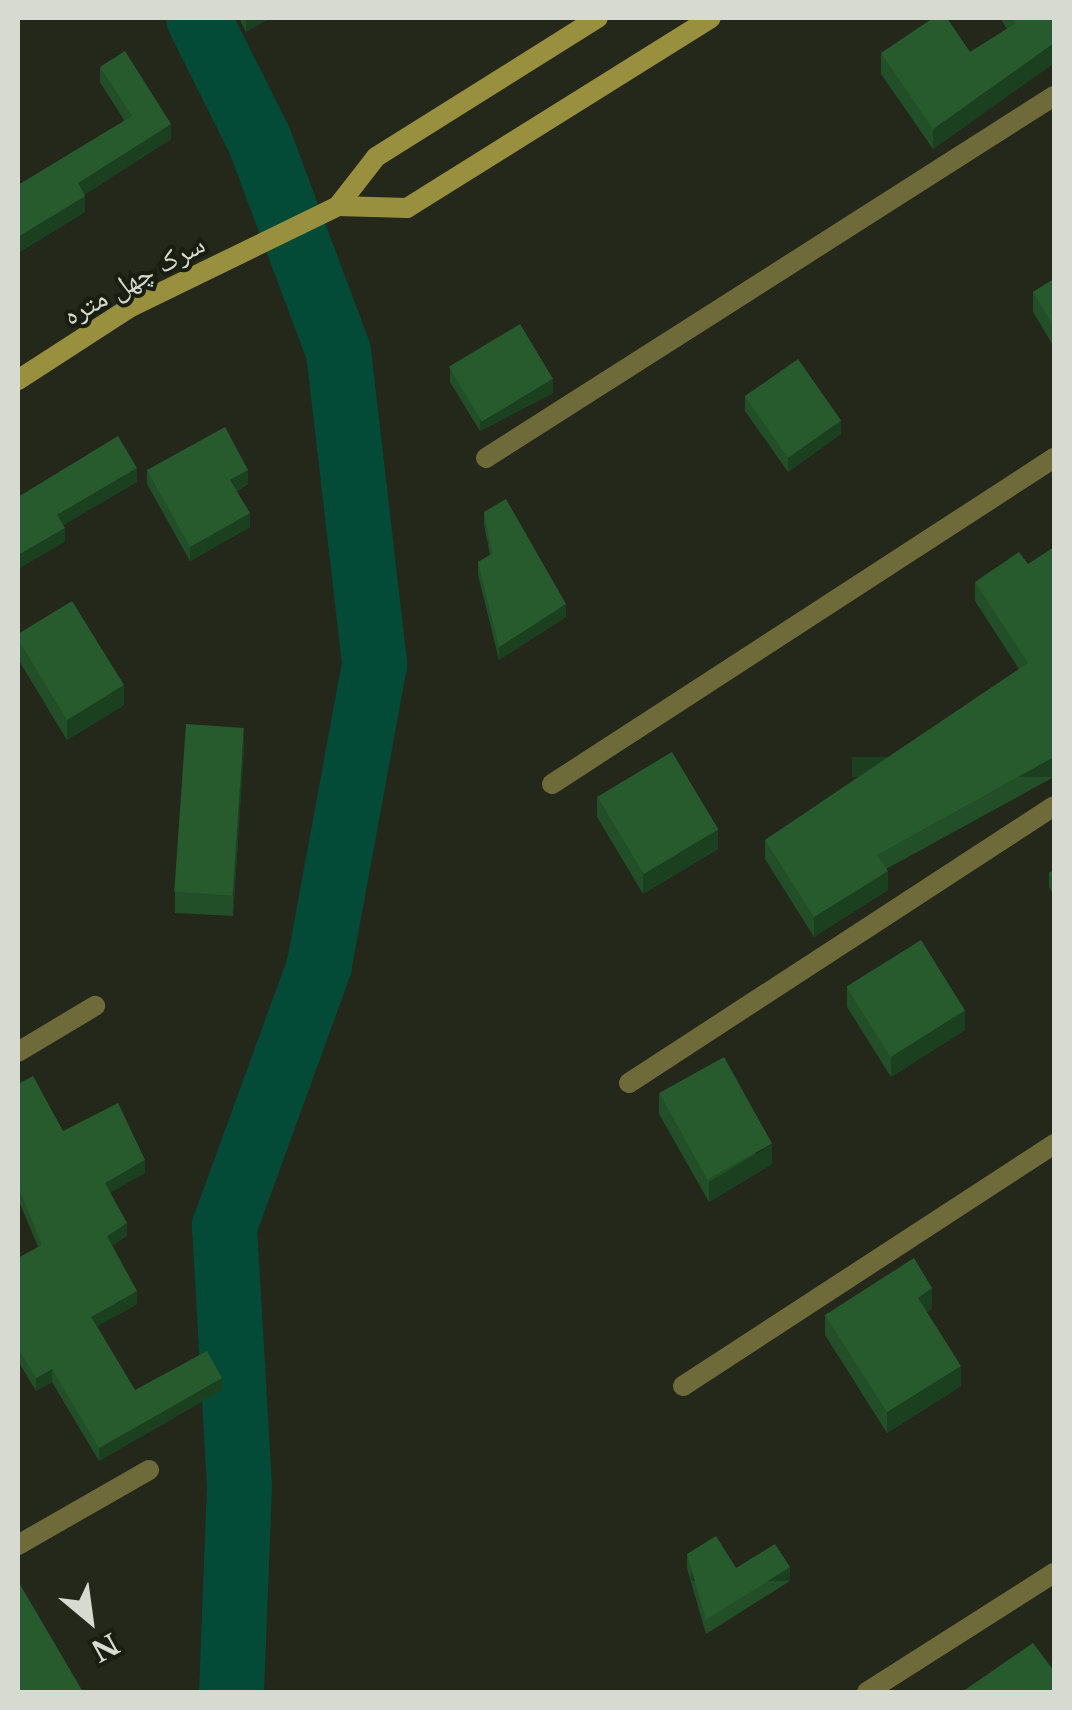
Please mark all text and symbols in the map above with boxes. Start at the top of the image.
street label: سرک چهل متره [57,227,211,333]
north arrow [40,1570,140,1670]
text: N [85,1625,125,1668]

